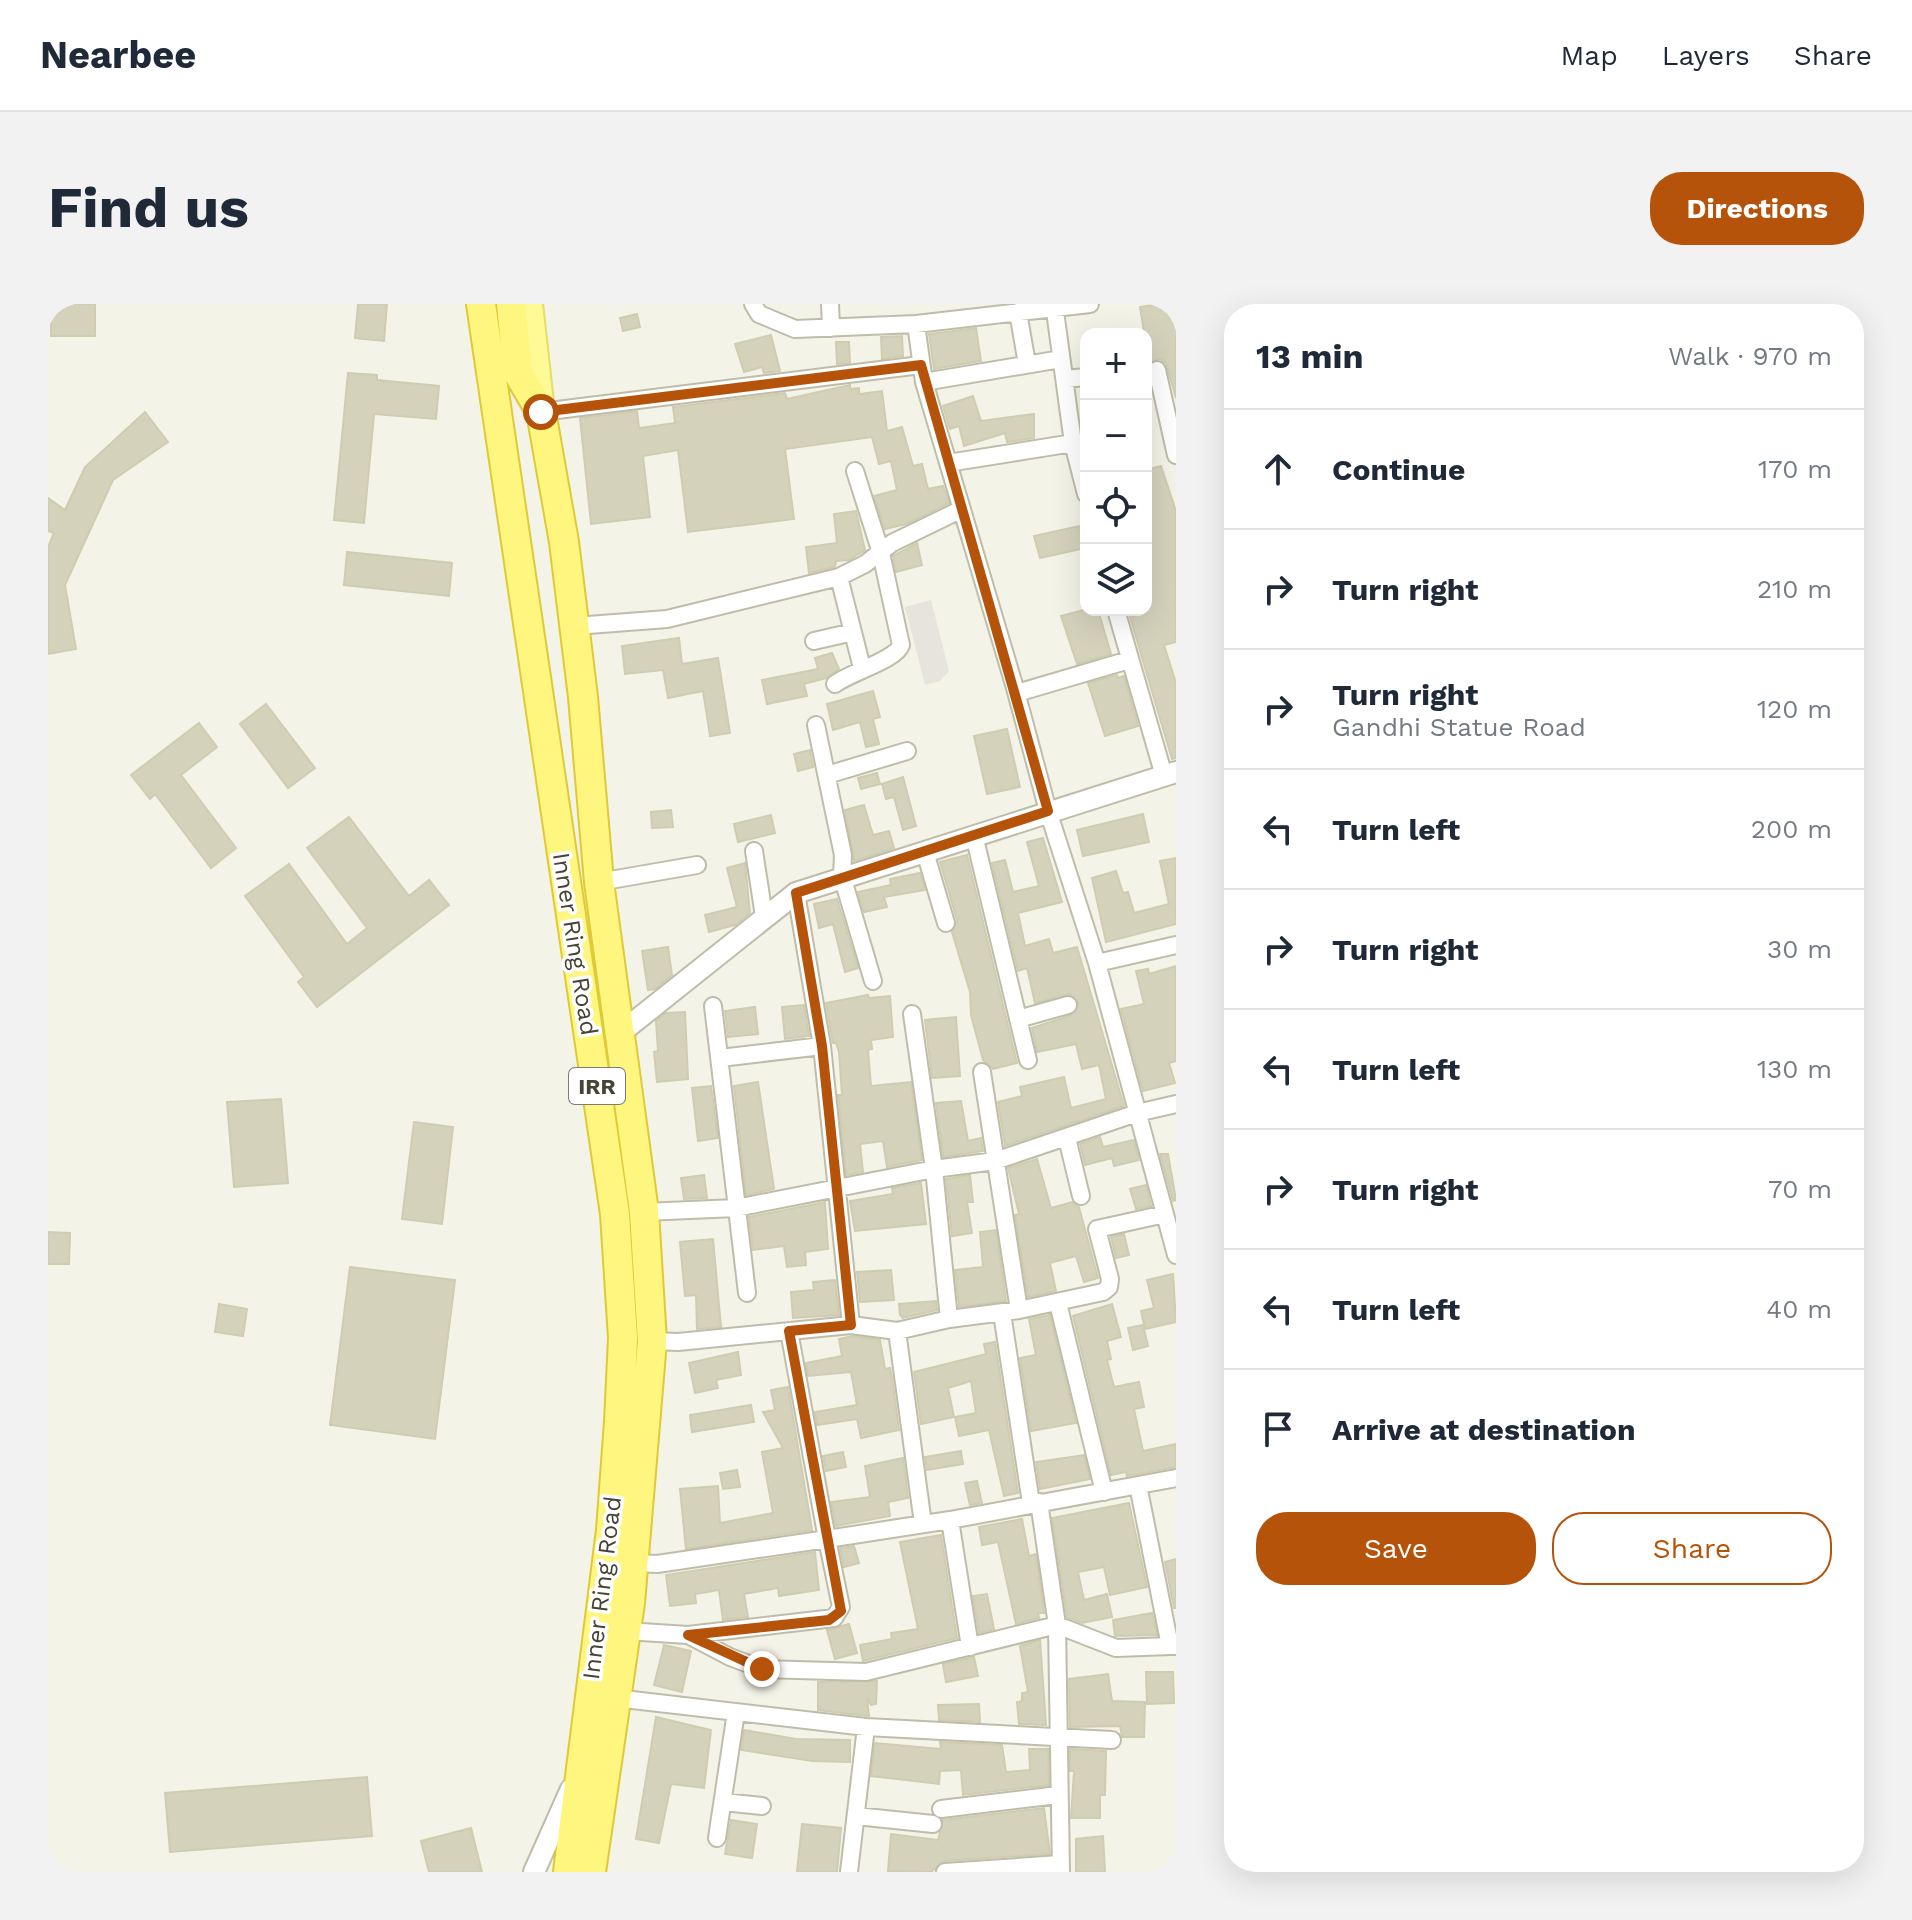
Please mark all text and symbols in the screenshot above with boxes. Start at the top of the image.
text: Nearbee [40,33,196,77]
text: Map [1561,39,1618,72]
text: Layers [1662,39,1750,72]
text: Share [1794,39,1872,72]
button: Directions [1650,172,1864,245]
text: Find us [48,175,249,241]
map controls [1080,328,1152,616]
button: + [1080,328,1152,400]
text: 13 min [1256,336,1364,376]
text: Walk · 970 m [1668,341,1832,371]
route start [523,394,559,430]
button: − [1080,400,1152,472]
icon: ahead [1256,447,1300,491]
text: Continue [1332,452,1465,487]
text: 170 m [1758,454,1832,484]
button: locate [1080,472,1152,544]
button: layers [1080,544,1152,616]
icon: right [1256,567,1300,611]
text: Turn right [1332,572,1478,607]
text: 210 m [1757,574,1832,604]
text: Turn right [1332,677,1478,712]
icon: right [1256,687,1300,731]
text: 120 m [1757,694,1832,724]
text: Gandhi Statue Road [1332,712,1586,742]
icon: left [1256,807,1300,851]
text: Turn left [1332,812,1460,847]
text: 200 m [1751,814,1832,844]
street label: Inner Ring Road [547,851,603,1037]
icon: right [1256,927,1300,971]
text: Turn right [1332,932,1478,967]
text: 30 m [1767,934,1832,964]
icon: left [1256,1047,1300,1091]
text: Turn left [1332,1052,1460,1087]
text: 130 m [1757,1054,1832,1084]
road number: IRR [569,1068,625,1104]
icon: right [1256,1167,1300,1211]
text: Turn right [1332,1172,1478,1207]
text: 70 m [1768,1174,1832,1204]
icon: left [1256,1287,1300,1331]
text: Turn left [1332,1292,1460,1327]
text: 40 m [1766,1294,1832,1324]
icon: arrive [1256,1407,1300,1451]
text: Arrive at destination [1332,1412,1636,1447]
street label: Inner Ring Road [577,1495,627,1681]
button: Save [1256,1512,1536,1585]
button: Share [1552,1512,1832,1585]
route end [744,1651,780,1687]

